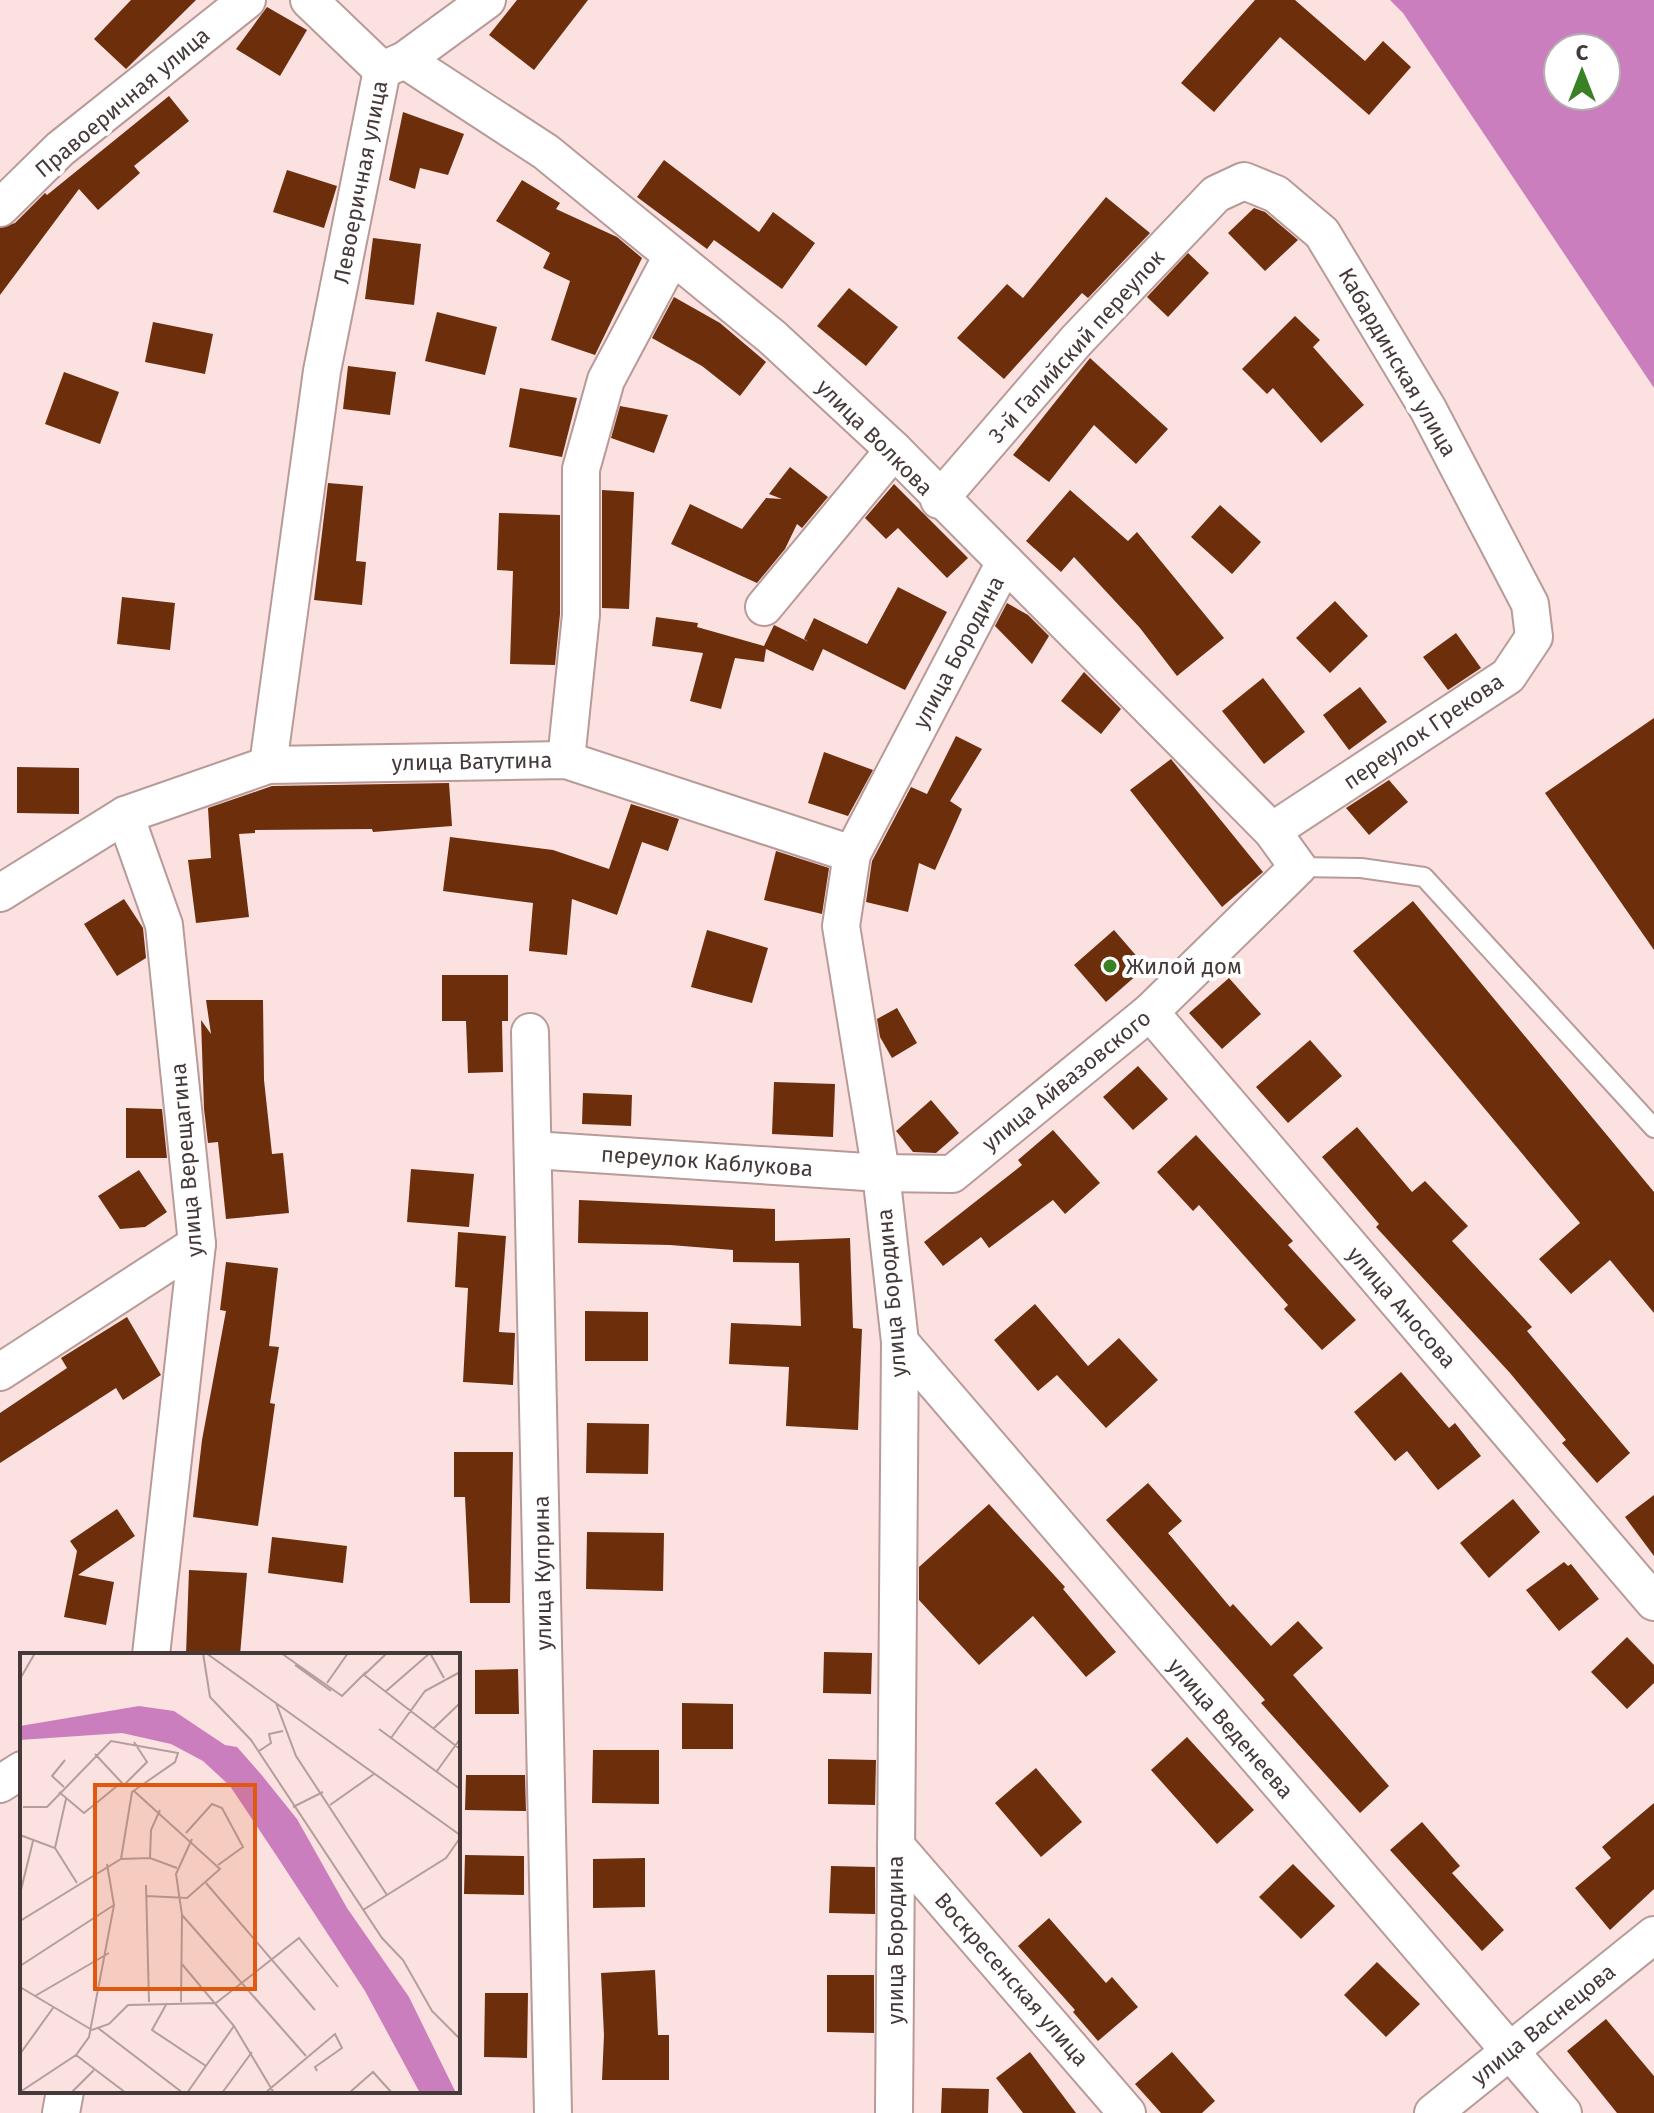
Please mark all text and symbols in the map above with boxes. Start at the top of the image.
street label: Правоеричная улица [30,21,215,183]
north arrow [1542,32,1622,112]
text: С [1576,39,1589,66]
street label: Левоеричная улица [328,78,393,286]
street label: 3-й Галийский переулок [983,244,1171,448]
street label: Кабардинская улица [1333,263,1463,461]
street label: улица Волкова [811,373,939,501]
street label: улица Бородина [907,571,1010,733]
street label: переулок Грекова [1338,668,1509,795]
street label: улица Ватутина [391,747,553,776]
place label: Жилой дом [1126,953,1242,980]
marker: Жилой дом [1101,957,1119,975]
street label: улица Айвазовского [976,1004,1156,1157]
street label: улица Верещагина [165,1062,208,1258]
street label: переулок Каблукова [600,1141,814,1182]
street label: улица Бородина [871,1208,912,1378]
street label: улица Аносова [1341,1241,1462,1374]
street label: улица Куприна [528,1495,557,1651]
street label: улица Веденеева [1162,1652,1299,1804]
inset map [20,1653,460,2093]
street label: улица Бородина [882,1856,909,2024]
street label: Воскресенская улица [929,1887,1094,2072]
street label: улица Васнецова [1466,1958,1621,2091]

